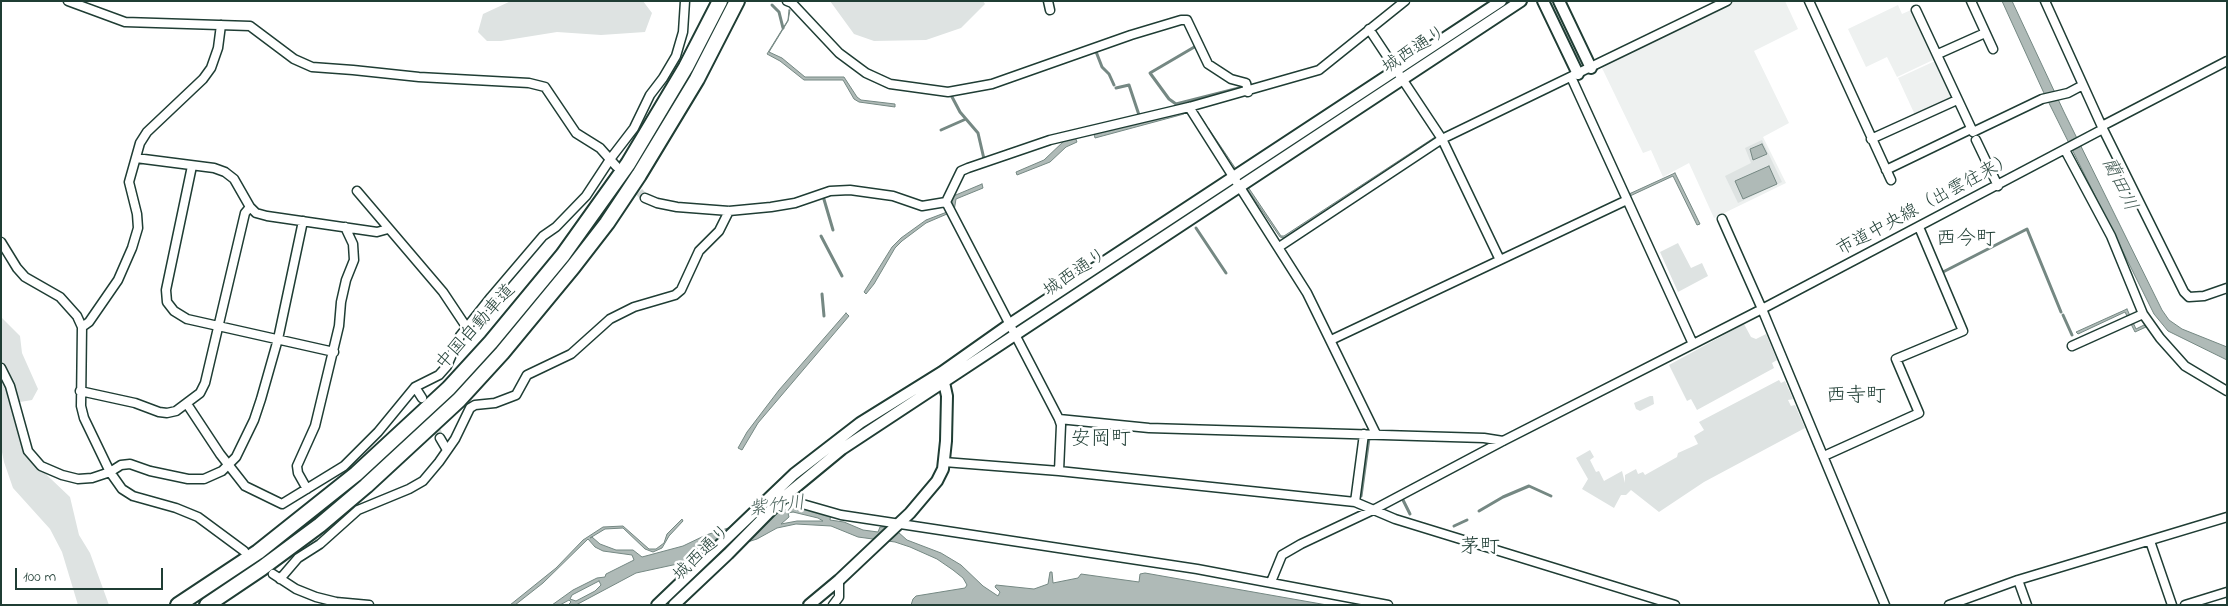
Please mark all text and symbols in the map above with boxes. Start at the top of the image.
street label: 城西通り [1379,22,1451,80]
street label: 市道中央線（出雲往来） [1834,150,2018,262]
water label: 藺田川 [2095,154,2141,216]
district label: 西今町 [1936,229,1996,253]
street label: 城西通り [1040,245,1112,303]
street label: 中国自動車道 [433,281,521,375]
district label: 西寺町 [1826,386,1886,410]
district label: 安岡町 [1071,429,1131,453]
water label: 紫竹川 [747,493,807,523]
street label: 城西通り [670,521,736,587]
district label: 茅町 [1460,537,1500,561]
scale bar [18,558,165,590]
text: 100 m [23,566,56,588]

